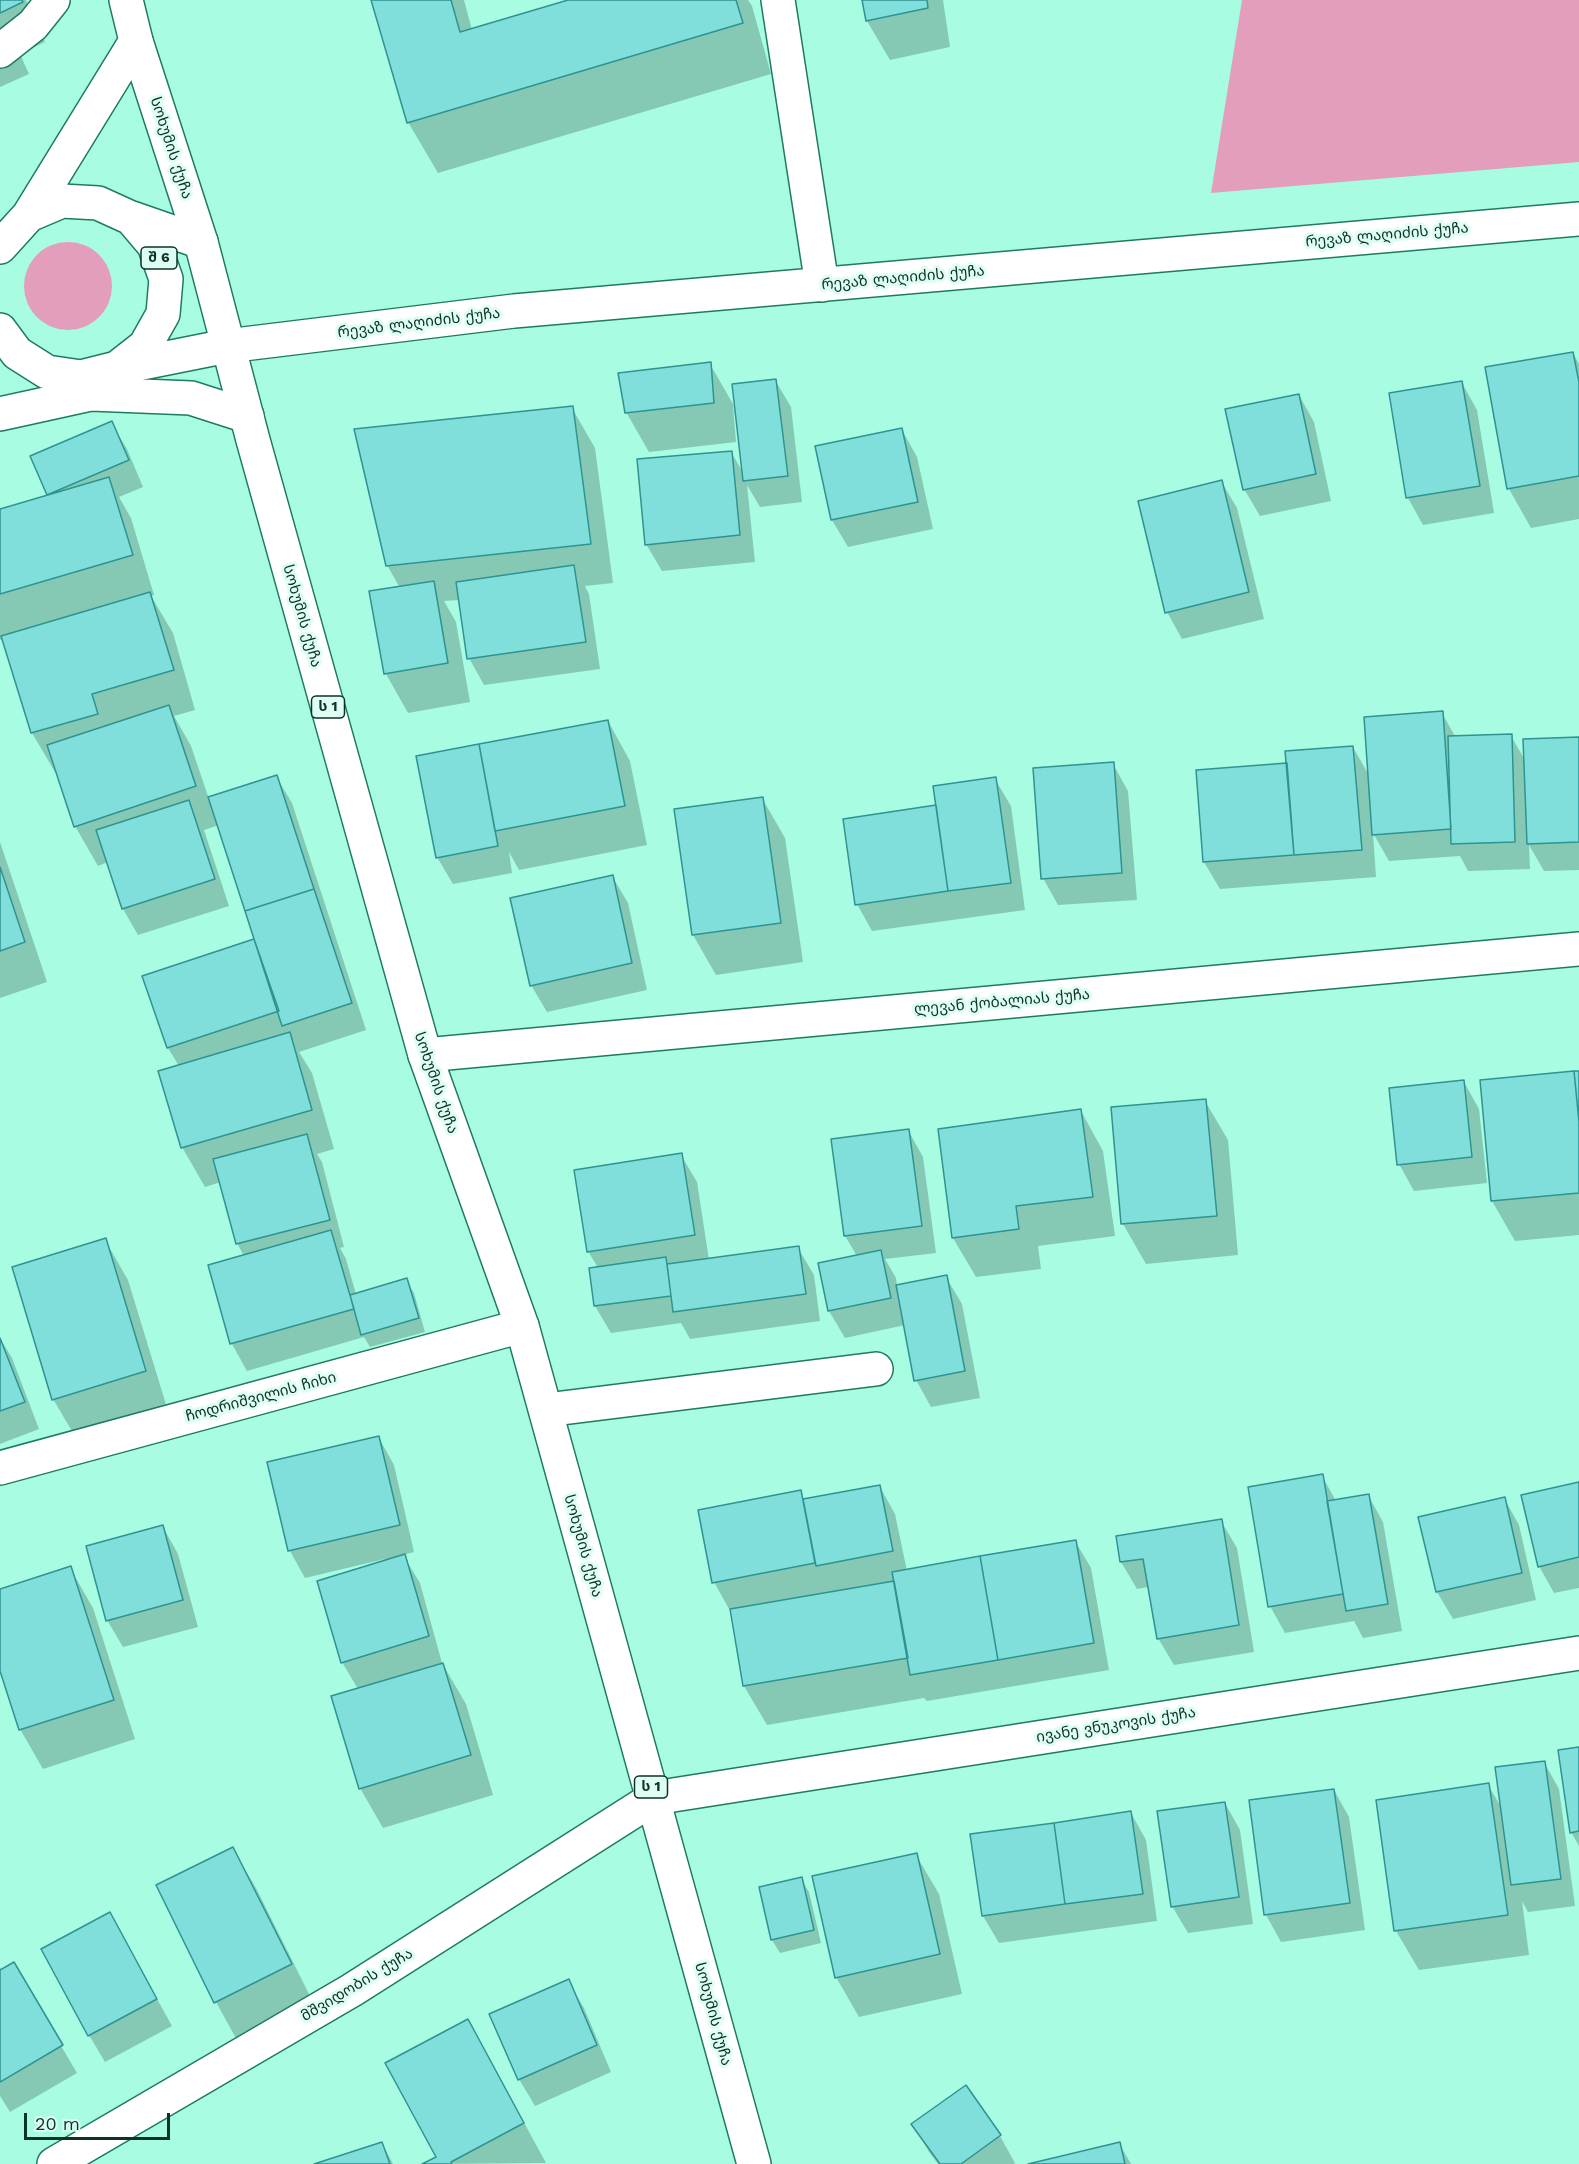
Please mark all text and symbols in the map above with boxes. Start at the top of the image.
street label: სოხუმის ქუჩა [146,95,196,201]
street label: რევაზ ლაღიძის ქუჩა [1305,219,1469,251]
road number: შ 6 [141,247,177,269]
street label: რევაზ ლაღიძის ქუჩა [821,262,985,294]
street label: რევაზ ლაღიძის ქუჩა [337,304,501,342]
street label: სოხუმის ქუჩა [279,563,325,669]
road number: ს 1 [312,696,344,718]
street label: ლევან ქობალიას ქუჩა [913,985,1091,1019]
street label: სოხუმის ქუჩა [410,1030,462,1136]
street label: ჩოდრიშვილის ჩიხი [184,1368,338,1426]
street label: სოხუმის ქუჩა [560,1493,606,1599]
street label: ივანე ვნუკოვის ქუჩა [1035,1704,1197,1746]
road number: ს 1 [634,1776,668,1798]
street label: მშვიდობის ქუჩა [298,1945,416,2025]
street label: სოხუმის ქუჩა [691,1960,735,2068]
scale bar [27,2101,172,2139]
text: 20 m [35,2113,80,2134]

